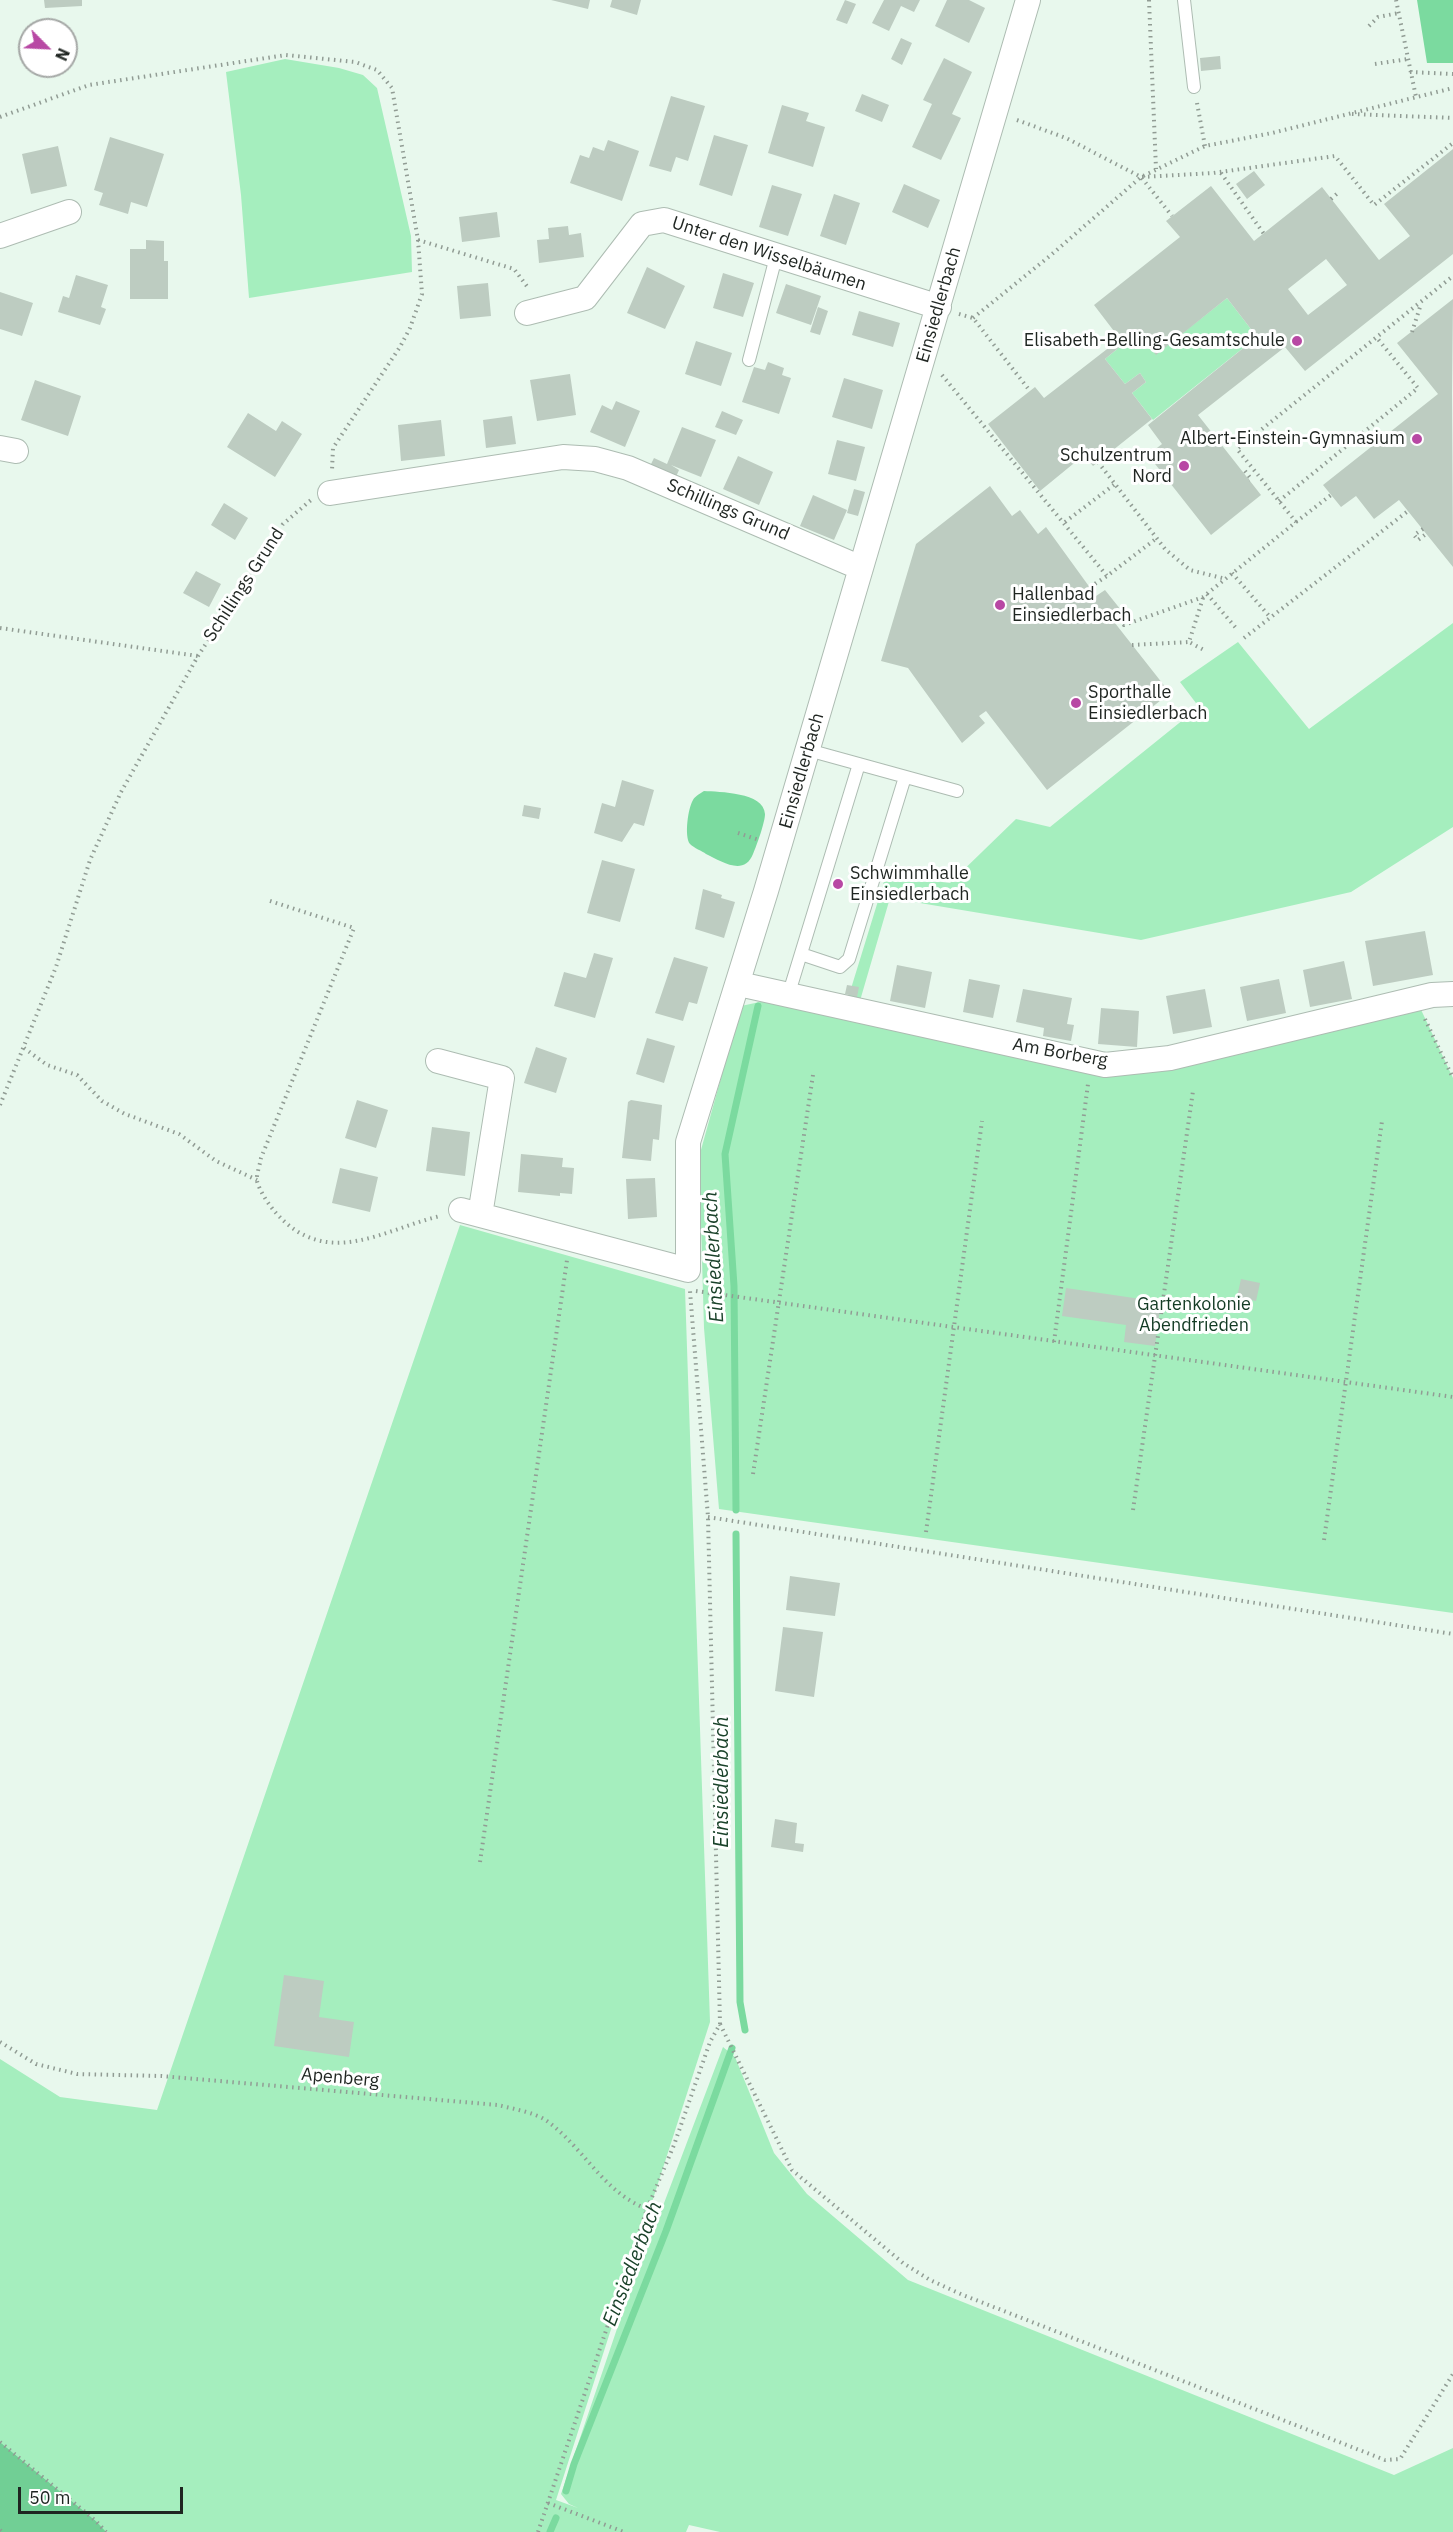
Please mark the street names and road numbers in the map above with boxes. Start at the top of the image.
street label: Unter den Wisselbäumen [669,212,869,296]
street label: Einsiedlerbach [912,245,966,365]
street label: Schillings Grund [663,474,793,546]
street label: Schillings Grund [199,524,289,646]
street label: Einsiedlerbach [775,711,829,831]
street label: Am Borberg [1011,1034,1109,1072]
street label: Apenberg [300,2064,380,2092]

